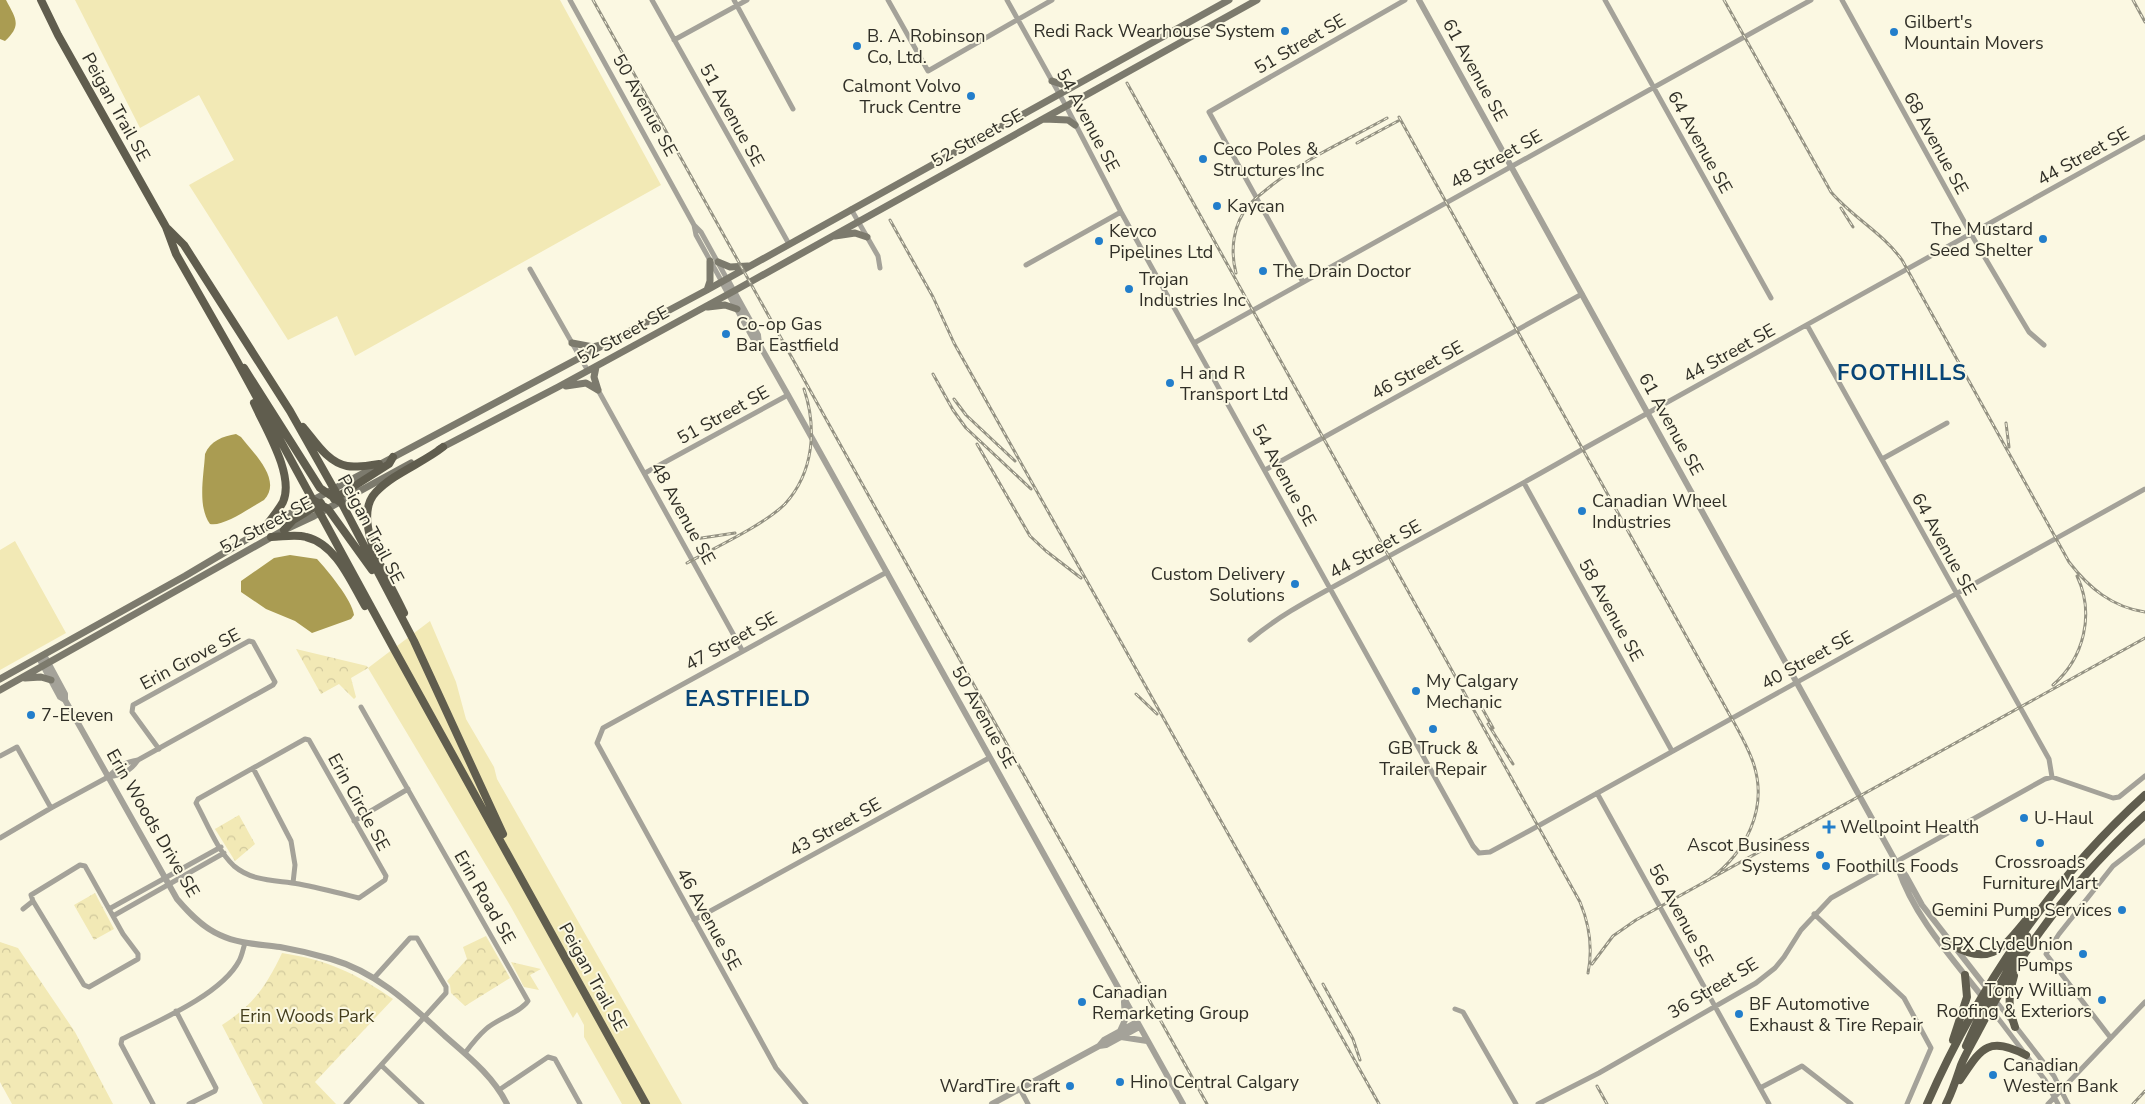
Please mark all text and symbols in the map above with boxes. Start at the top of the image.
street label: 51 Street SE [1250,8,1350,80]
place label: Gilbert's Mountain Movers [1904,10,2044,55]
street label: 61 Avenue SE [1437,14,1513,126]
place label: Redi Rack Wearhouse System [1033,19,1275,43]
place label: B. A. Robinson Co, Ltd. [867,24,986,69]
marker: Redi Rack Wearhouse System [1279,25,1291,37]
marker: Gilbert's Mountain Movers [1888,26,1900,38]
marker: B. A. Robinson Co, Ltd. [851,40,863,52]
street label: Peigan Trail SE [76,48,156,166]
street label: 50 Avenue SE [607,49,683,161]
street label: 51 Avenue SE [694,59,770,171]
street label: 54 Avenue SE [1051,64,1125,176]
place label: Calmont Volvo Truck Centre [842,74,961,119]
street label: 64 Avenue SE [1662,86,1738,198]
street label: 68 Avenue SE [1898,87,1974,199]
marker: Calmont Volvo Truck Centre [965,90,977,102]
street label: 52 Street SE [927,103,1027,173]
street label: 44 Street SE [2033,121,2133,191]
street label: 48 Street SE [1446,124,1546,194]
place label: Ceco Poles & Structures Inc [1213,137,1324,182]
marker: Ceco Poles & Structures Inc [1197,153,1209,165]
place label: Kaycan [1227,194,1285,218]
marker: Kaycan [1211,200,1223,212]
place label: The Mustard Seed Shelter [1929,217,2034,262]
place label: Kevco Pipelines Ltd [1109,219,1213,264]
marker: The Mustard Seed Shelter [2037,233,2049,245]
marker: Kevco Pipelines Ltd [1093,235,1105,247]
place label: The Drain Doctor [1273,259,1411,283]
marker: The Drain Doctor [1257,265,1269,277]
place label: Trojan Industries Inc [1139,267,1246,312]
marker: Trojan Industries Inc [1123,283,1135,295]
street label: 52 Street SE [573,300,673,370]
place label: Co-op Gas Bar Eastfield [736,312,839,357]
street label: 44 Street SE [1679,318,1779,388]
marker: Co-op Gas Bar Eastfield [720,328,732,340]
street label: 46 Street SE [1367,335,1467,405]
district label: FOOTHILLS [1837,358,1967,388]
place label: H and R Transport Ltd [1180,361,1289,406]
street label: 61 Avenue SE [1633,368,1709,480]
marker: H and R Transport Ltd [1164,377,1176,389]
street label: 51 Street SE [673,380,773,450]
street label: 54 Avenue SE [1246,419,1322,531]
street label: 48 Avenue SE [645,457,721,569]
street label: Peigan Trail SE [332,470,410,588]
street label: 64 Avenue SE [1906,488,1982,600]
place label: Canadian Wheel Industries [1592,489,1727,534]
street label: 52 Street SE [216,491,316,559]
marker: Canadian Wheel Industries [1576,505,1588,517]
street label: 44 Street SE [1325,514,1425,584]
street label: 58 Avenue SE [1573,554,1649,666]
place label: Custom Delivery Solutions [1151,562,1286,607]
marker: Custom Delivery Solutions [1289,578,1301,590]
street label: 47 Street SE [681,606,781,676]
street label: Erin Grove SE [136,623,244,695]
street label: 40 Street SE [1757,625,1857,695]
street label: 50 Avenue SE [946,661,1022,773]
place label: My Calgary Mechanic [1426,669,1519,714]
district label: EASTFIELD [685,684,811,714]
marker: My Calgary Mechanic [1410,685,1422,697]
place label: 7-Eleven [41,703,114,727]
marker: 7-Eleven [25,709,37,721]
marker: GB Truck & Trailer Repair [1427,723,1439,735]
place label: GB Truck & Trailer Repair [1379,736,1487,781]
street label: Erin Woods Drive SE [101,745,205,901]
street label: Erin Circle SE [322,749,396,855]
street label: 43 Street SE [785,792,885,862]
place label: U-Haul [2034,806,2094,830]
marker: U-Haul [2018,812,2030,824]
place label: Wellpoint Health [1840,815,1979,839]
marker: Wellpoint Health [1822,820,1836,834]
place label: Ascot Business Systems [1687,833,1810,878]
marker: Crossroads Furniture Mart [2034,837,2046,849]
street label: Erin Road SE [449,846,521,948]
marker: Ascot Business Systems [1814,849,1826,861]
place label: Crossroads Furniture Mart [1982,850,2099,895]
place label: Foothills Foods [1836,854,1959,878]
street label: 56 Avenue SE [1643,859,1719,971]
marker: Foothills Foods [1820,860,1832,872]
street label: 46 Avenue SE [671,863,747,975]
place label: Gemini Pump Services [1931,898,2112,922]
marker: Gemini Pump Services [2116,904,2128,916]
street label: Peigan Trail SE [553,918,633,1036]
place label: SPX ClydeUnion Pumps [1941,932,2073,977]
marker: SPX ClydeUnion Pumps [2077,948,2089,960]
street label: 36 Street SE [1663,952,1763,1024]
place label: Tony William Roofing & Exteriors [1936,978,2092,1023]
place label: Canadian Remarketing Group [1092,980,1249,1025]
place label: BF Automotive Exhaust & Tire Repair [1749,992,1924,1037]
marker: Tony William Roofing & Exteriors [2096,994,2108,1006]
marker: Canadian Remarketing Group [1076,996,1088,1008]
park label: Erin Woods Park [240,1004,375,1028]
marker: BF Automotive Exhaust & Tire Repair [1733,1008,1745,1020]
place label: Canadian Western Bank [2003,1053,2119,1098]
marker: Canadian Western Bank [1987,1069,1999,1081]
place label: Hino Central Calgary [1130,1070,1300,1094]
place label: WardTire Craft [939,1074,1061,1098]
marker: Hino Central Calgary [1114,1076,1126,1088]
marker: WardTire Craft [1064,1080,1076,1092]

